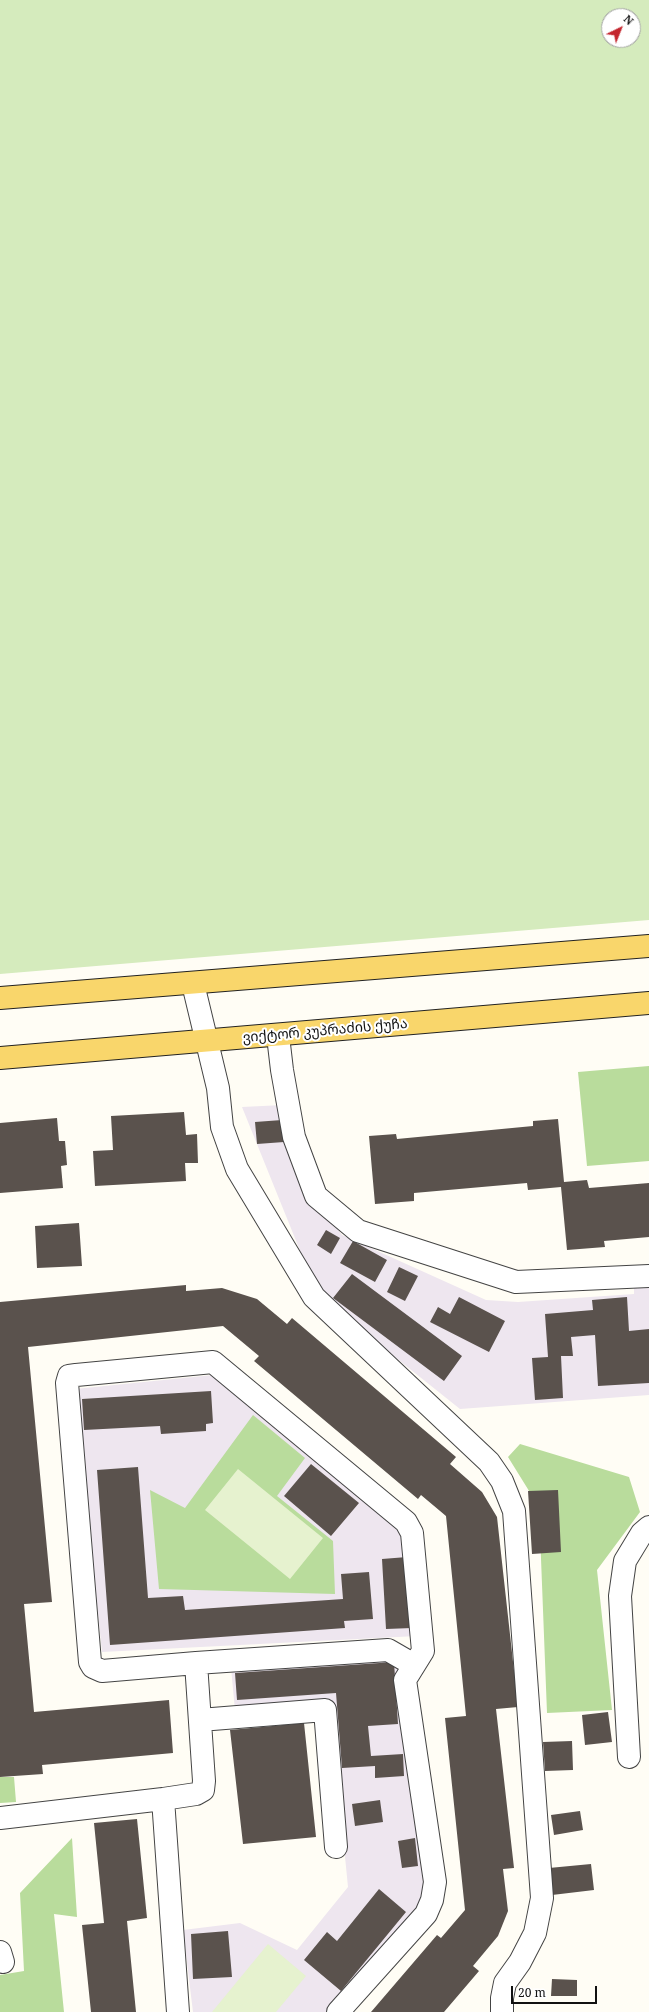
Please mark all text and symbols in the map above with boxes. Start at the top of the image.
north arrow [601,8,641,48]
text: N [621,11,637,28]
street label: ვიქტორ კუპრაძის ქუჩა [242,1015,408,1047]
scale bar [513,1978,599,2004]
text: 20 m [518,1984,546,2001]

